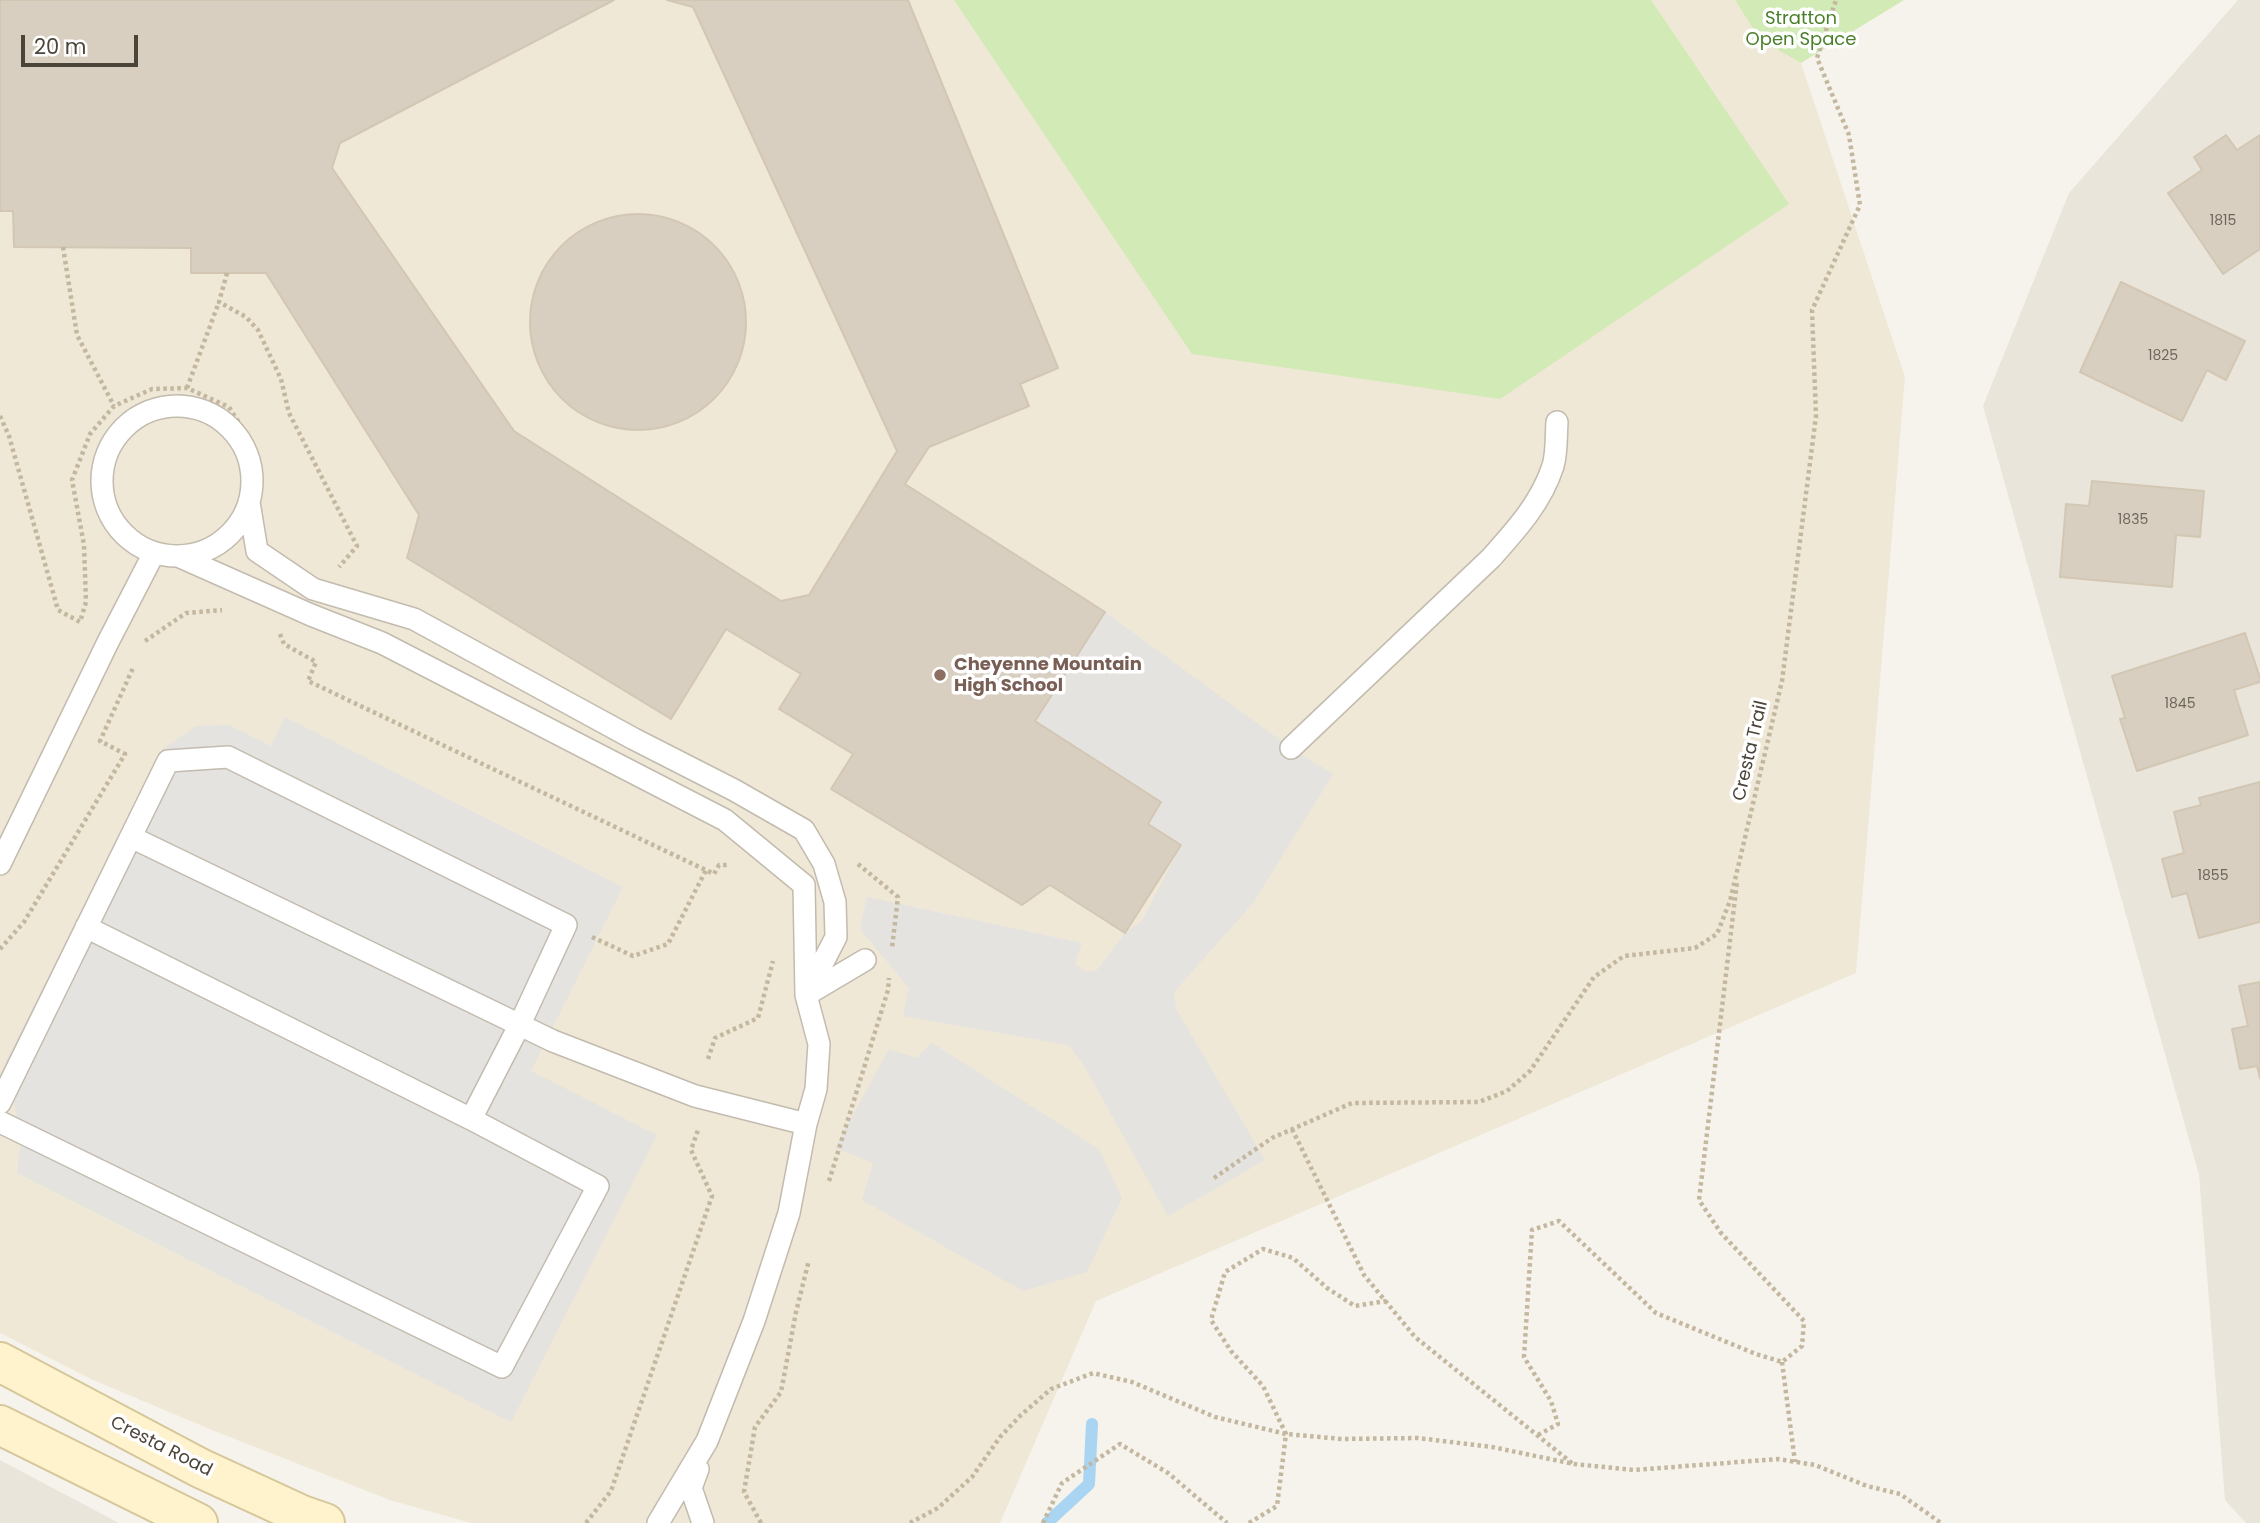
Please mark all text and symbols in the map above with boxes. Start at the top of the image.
park label: Stratton Open Space [1746,8,1856,50]
scale bar [24,21,142,65]
text: 20 m [34,32,87,61]
house number: 1815 [2210,213,2236,229]
house number: 1825 [2148,348,2178,364]
house number: 1835 [2118,512,2148,528]
place label: Cheyenne Mountain High School [954,654,1142,696]
marker: Cheyenne Mountain High School [932,667,948,683]
house number: 1845 [2165,696,2195,712]
street label: Cresta Trail [1729,699,1773,803]
house number: 1855 [2198,868,2228,884]
street label: Cresta Road [106,1412,216,1482]

